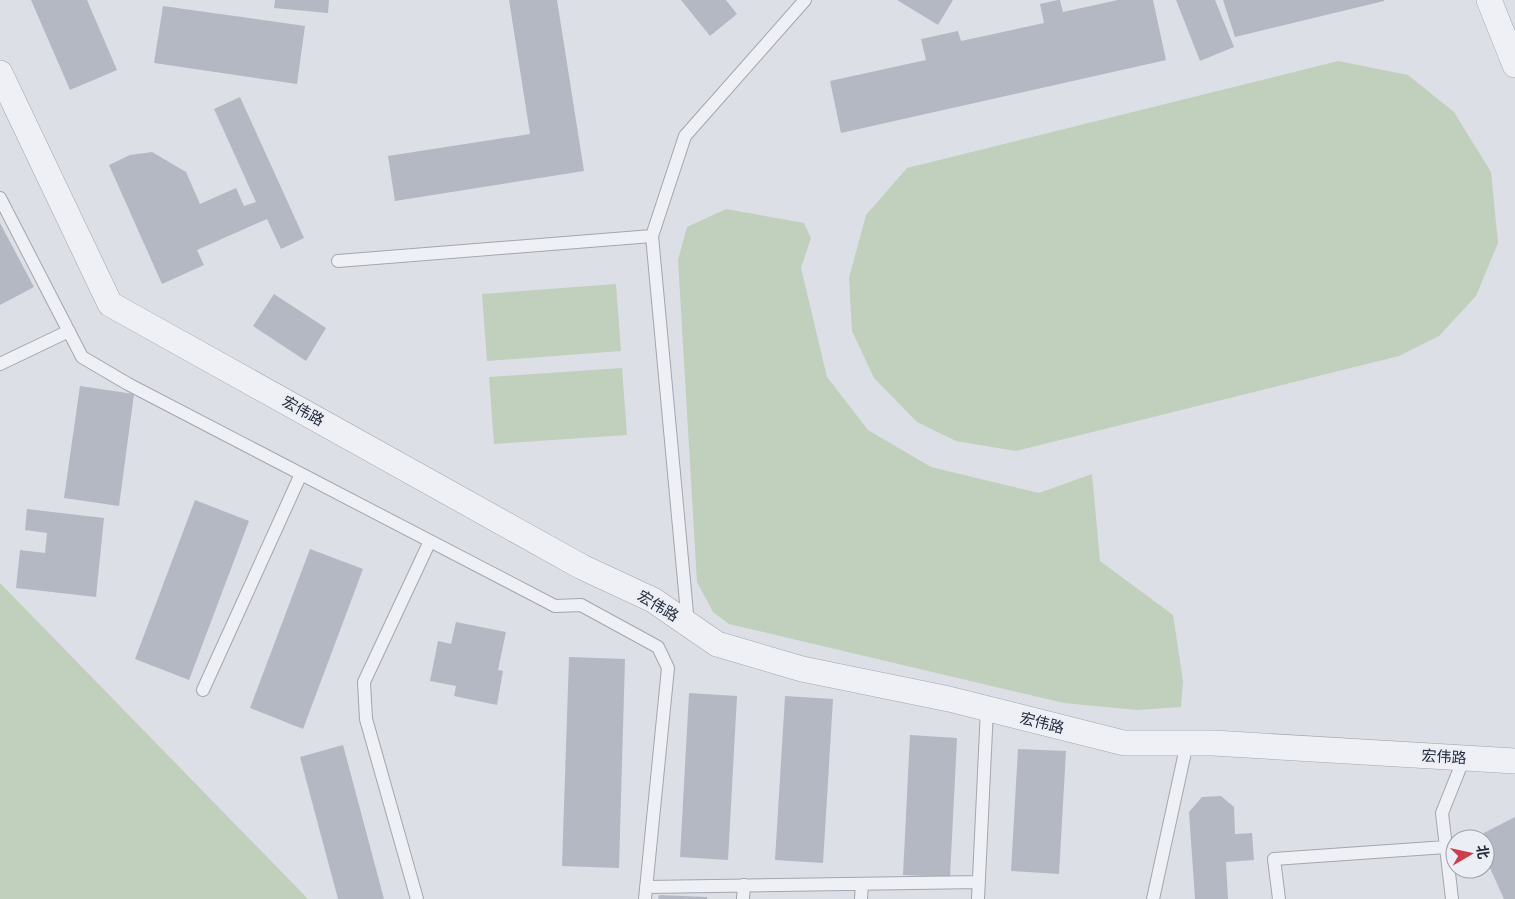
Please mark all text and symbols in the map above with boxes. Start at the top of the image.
street label: 宏伟路 [279,392,327,430]
street label: 宏伟路 [634,587,682,625]
street label: 宏伟路 [1018,709,1066,737]
street label: 宏伟路 [1421,747,1467,767]
north arrow [1445,829,1495,879]
text: 北 [1474,844,1492,860]

